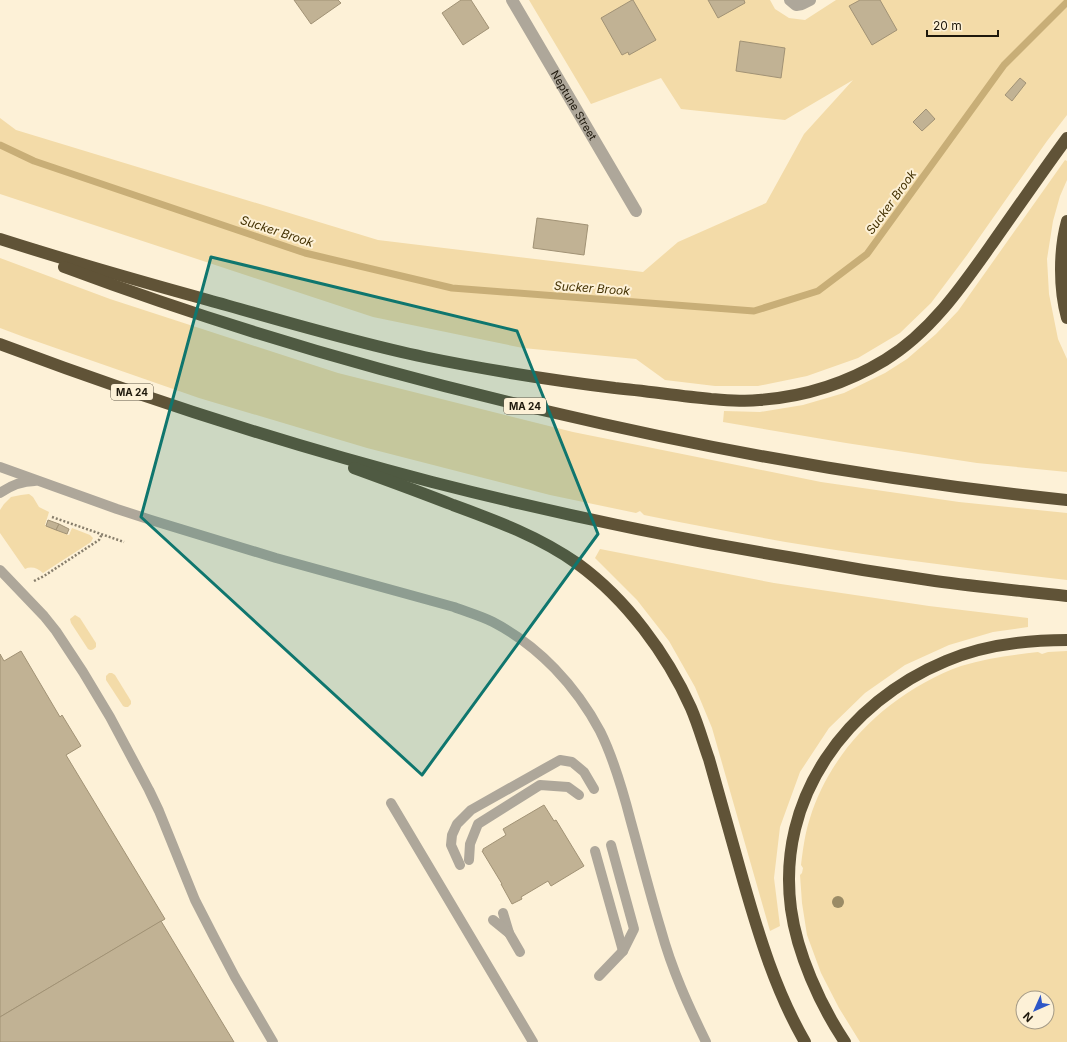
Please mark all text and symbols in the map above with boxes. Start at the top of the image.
scale bar [927,12,998,38]
text: 20 m [933,18,962,33]
street label: Neptune Street [548,68,600,143]
water label: Sucker Brook [863,167,920,237]
water label: Sucker Brook [239,212,316,250]
water label: Sucker Brook [554,278,631,298]
road number: MA 24 [111,384,153,400]
road number: MA 24 [504,398,546,414]
north arrow [1015,990,1055,1030]
text: N [1020,1009,1036,1025]

